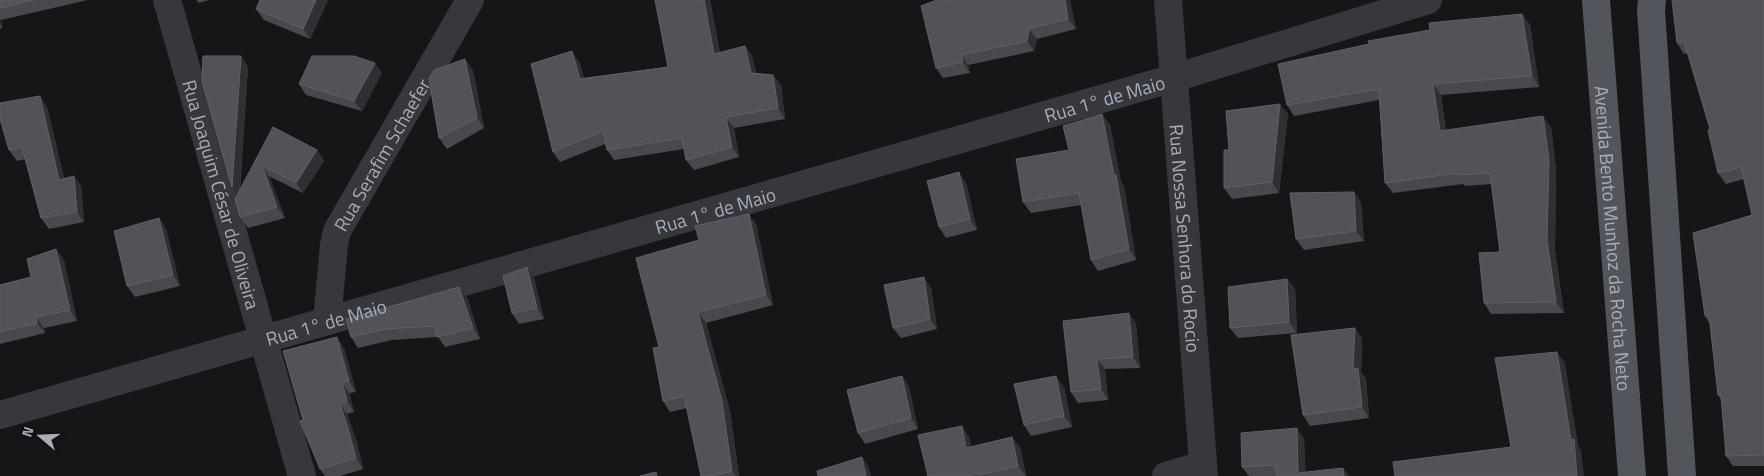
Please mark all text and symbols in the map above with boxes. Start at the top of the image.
street label: Rua 1° de Maio [1041,67,1168,129]
street label: Rua Serafim Schaefer [326,72,437,236]
street label: Rua Joaquim César de Oliveira [176,76,269,313]
street label: Avenida Bento Munhoz da Rocha Neto [1588,85,1640,392]
street label: Rua Nossa Senhora do Rocio [1163,123,1209,353]
street label: Rua 1° de Maio [651,179,779,241]
street label: Rua 1° de Maio [262,290,390,353]
north arrow [15,411,65,461]
text: N [16,424,39,440]

